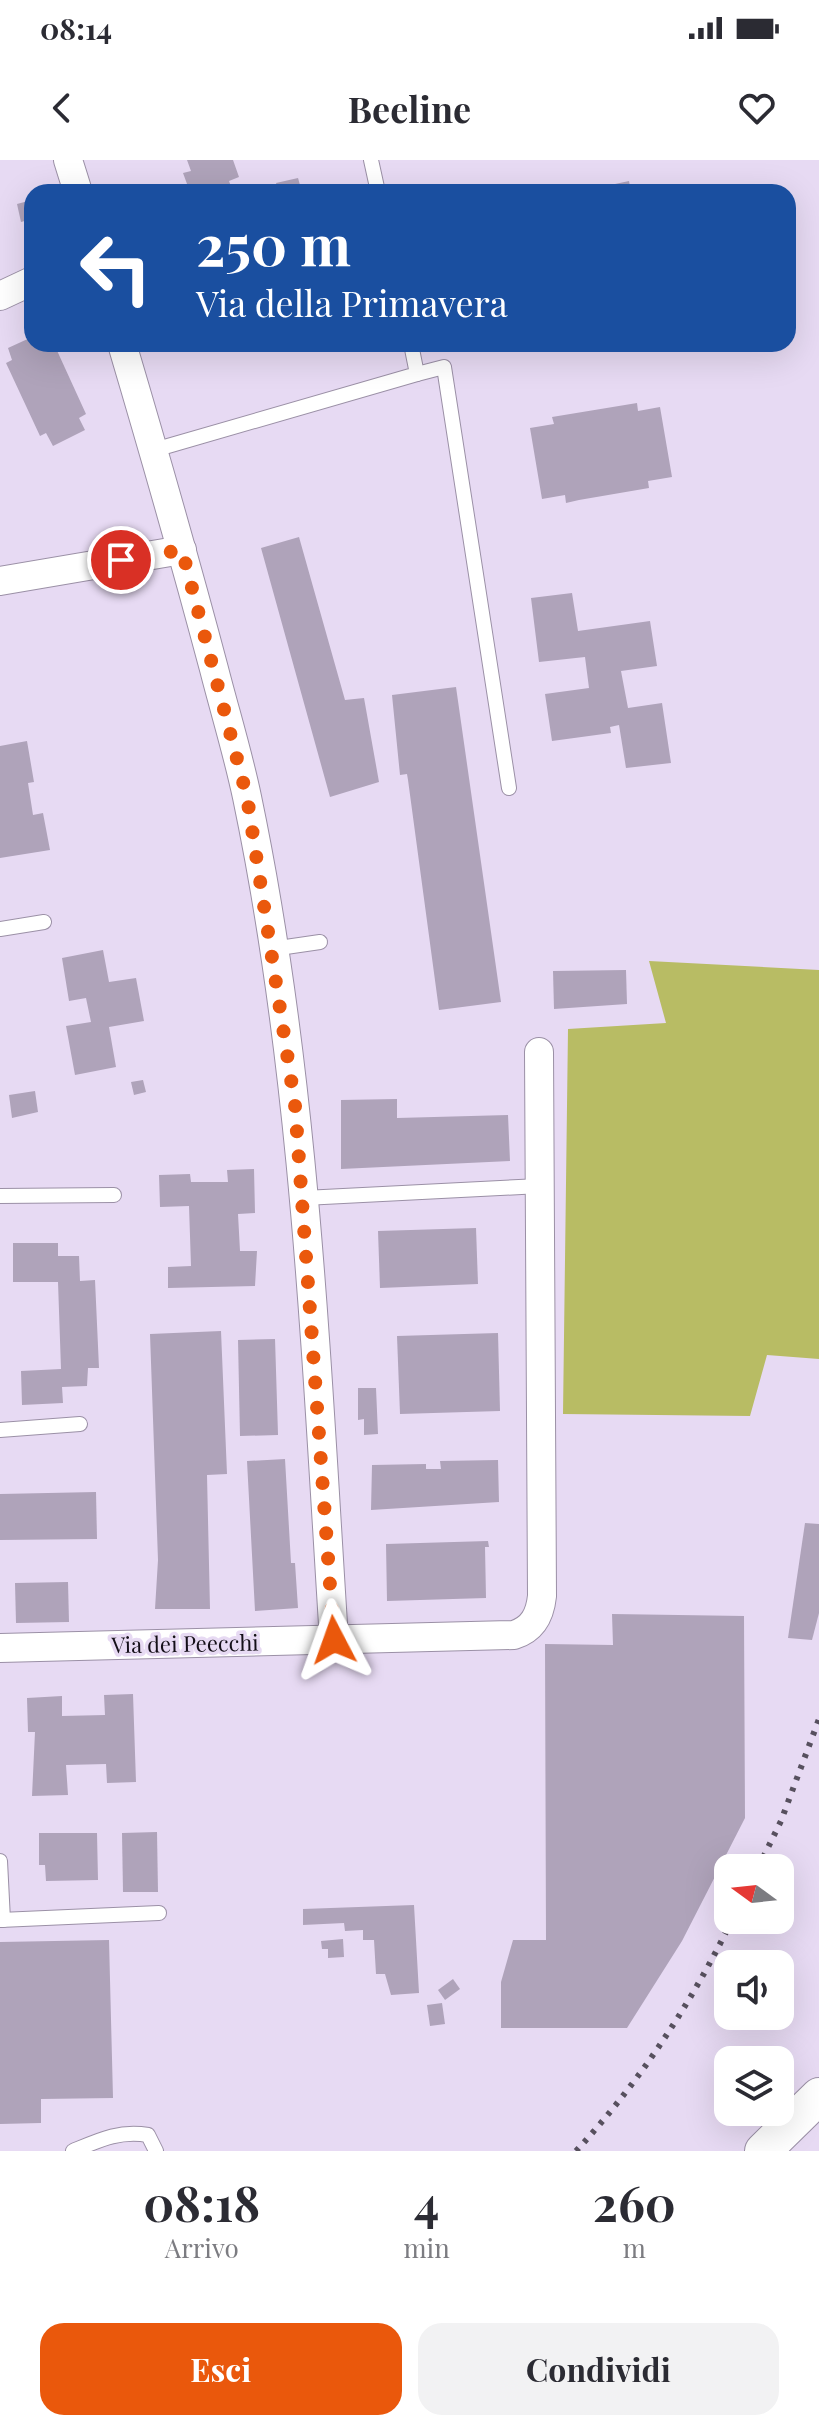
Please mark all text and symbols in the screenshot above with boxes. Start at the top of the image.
text: 08:14 [40,8,112,48]
text: Beeline [348,84,471,132]
icon: back [40,86,84,130]
icon: heart [735,86,779,130]
text: 250 m [196,206,351,281]
icon: left [64,216,168,320]
text: Via della Primavera [196,278,508,326]
pin [87,526,155,594]
icon: arrive [99,538,143,582]
position arrow [292,1598,376,1682]
street label: Via dei Peecchi [110,1627,259,1659]
north arrow [714,1854,794,1934]
map controls [714,1854,794,2126]
button: sound [714,1950,794,2030]
button: layers [714,2046,794,2126]
text: 08:18 [143,2170,260,2234]
text: 4 [414,2170,439,2234]
text: 260 [593,2170,676,2234]
text: Arrivo [165,2230,239,2265]
text: min [403,2230,450,2265]
text: m [623,2230,646,2265]
button: Esci [40,2323,402,2415]
button: Condividi [418,2323,779,2415]

